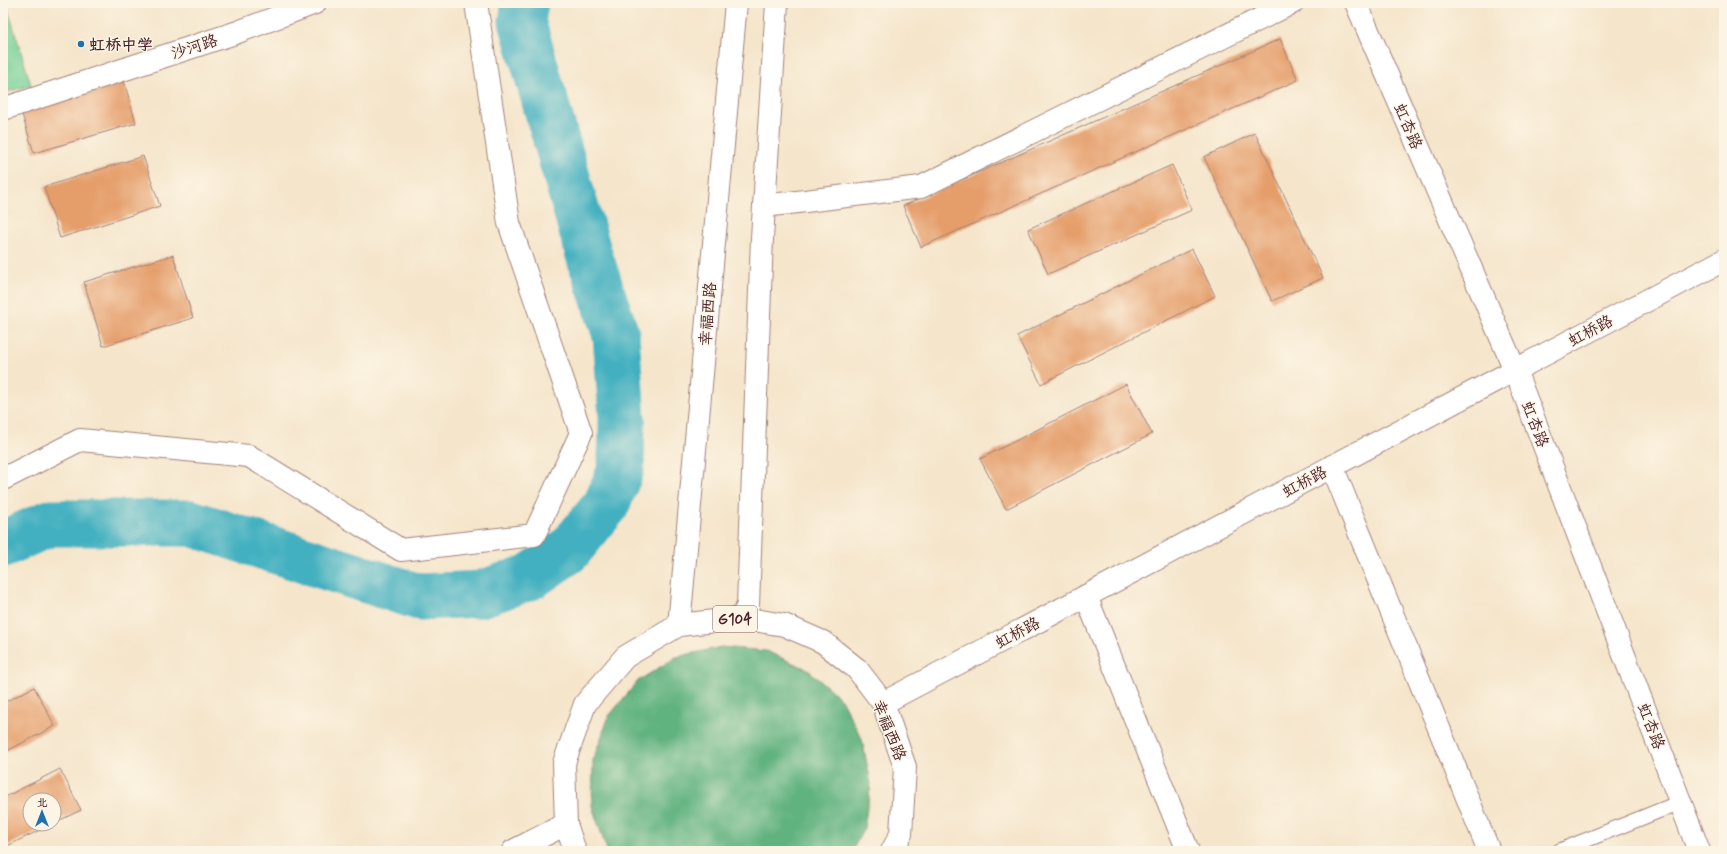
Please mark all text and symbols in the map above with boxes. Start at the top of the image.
street label: 沙河路 [168,30,221,65]
place label: 虹桥中学 [89,35,153,56]
marker: 虹桥中学 [76,39,86,49]
street label: 虹杏路 [1389,100,1427,153]
street label: 幸福西路 [695,281,722,347]
street label: 虹桥路 [1565,311,1617,352]
street label: 虹杏路 [1516,398,1553,451]
street label: 虹桥路 [1279,462,1331,503]
road number: G104 [713,606,757,632]
street label: 虹桥路 [992,613,1044,654]
street label: 幸福西路 [867,697,910,764]
street label: 虹杏路 [1632,700,1669,753]
north arrow [22,792,62,832]
text: 北 [37,796,48,810]

